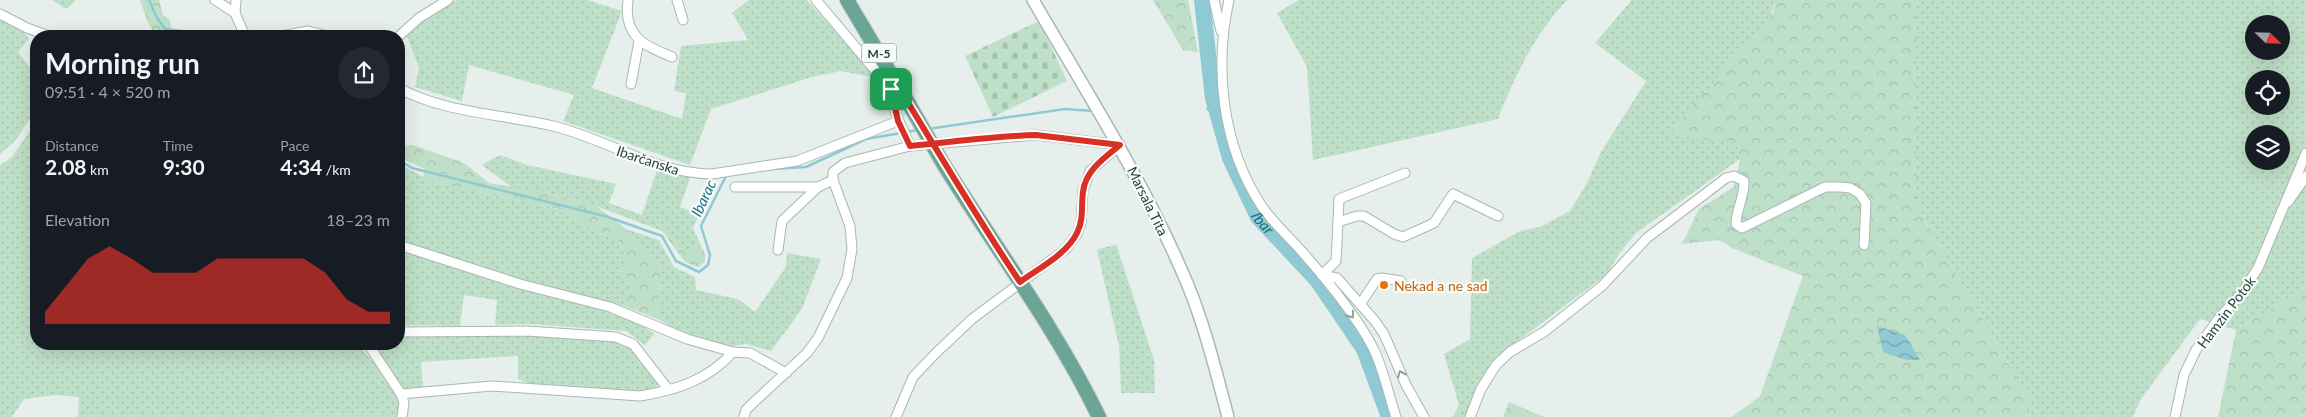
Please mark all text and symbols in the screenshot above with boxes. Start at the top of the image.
north arrow [2245,15,2290,60]
map controls [2245,15,2290,170]
road number: M-5 [862,44,896,62]
text: Morning run [45,46,200,80]
button: share [338,47,390,99]
pin [870,68,912,110]
button: locate [2245,70,2290,115]
icon: arrive [877,75,905,103]
text: 09:51 · 4 × 520 m [45,82,170,101]
button: layers [2245,125,2290,170]
text: Distance [45,137,99,154]
text: Time [163,137,193,154]
text: Pace [280,137,309,154]
street label: Ibarčanska [614,142,682,178]
text: 2.08 [45,154,87,179]
text: 9:30 [163,154,205,179]
text: 4:34 [280,154,322,179]
text: km [87,161,109,178]
text: /km [322,161,351,178]
street label: Marsala Tita [1124,164,1172,238]
water label: Ibarac [687,176,719,219]
water label: Ibar [1248,209,1279,238]
text: Elevation [45,210,110,229]
text: 18–23 m [326,210,390,229]
street label: Hamzin Potok [2193,272,2259,351]
place label: Nekad a ne sad [1394,277,1488,294]
marker: Nekad a ne sad [1378,279,1390,291]
one-way arrow [1345,309,1354,319]
one-way arrow [1396,370,1407,379]

